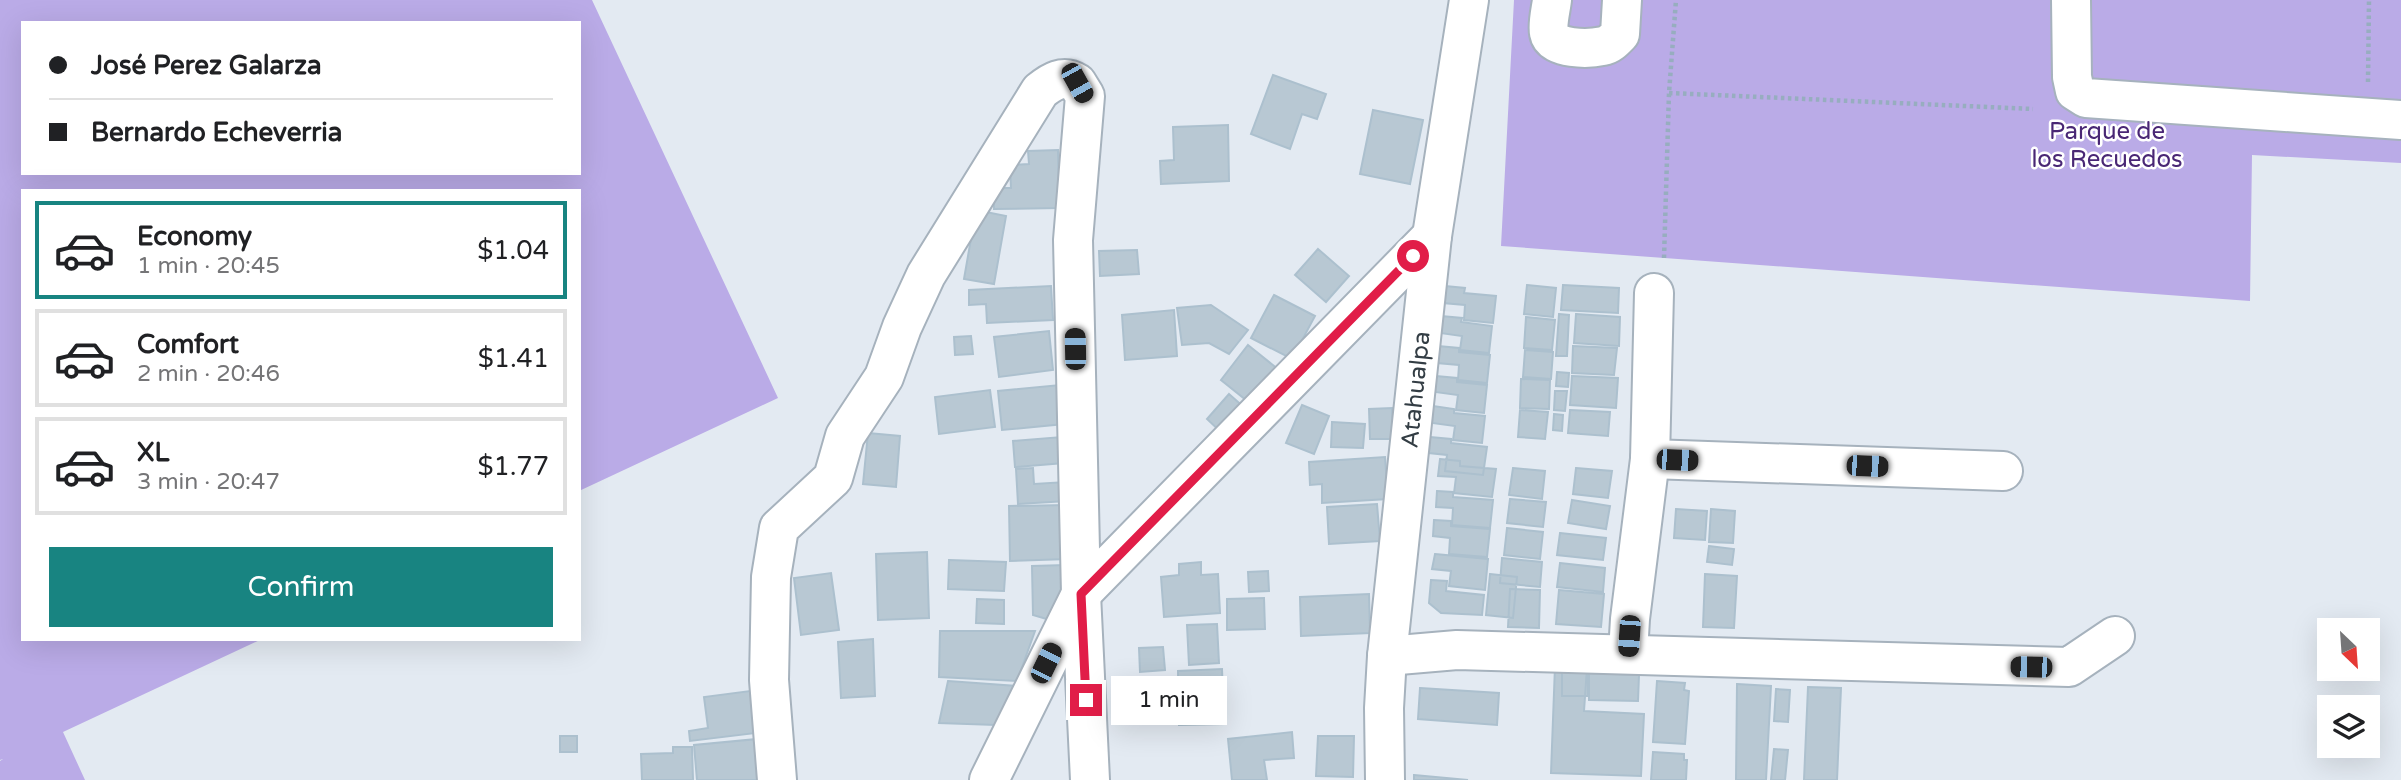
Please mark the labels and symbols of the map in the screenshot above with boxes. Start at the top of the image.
car [1058,60,1097,106]
park label: Parque de los Recuedos [2031,117,2183,174]
route start [1397,240,1429,272]
car [1065,328,1086,370]
street label: Atahualpa [1395,330,1436,449]
car [1656,449,1699,471]
car [1846,455,1889,477]
car [1618,614,1641,658]
north arrow [2317,618,2380,681]
car [1028,640,1065,686]
car [2010,656,2053,678]
callout: 1 min [1110,676,1226,724]
route end [1070,684,1102,716]

